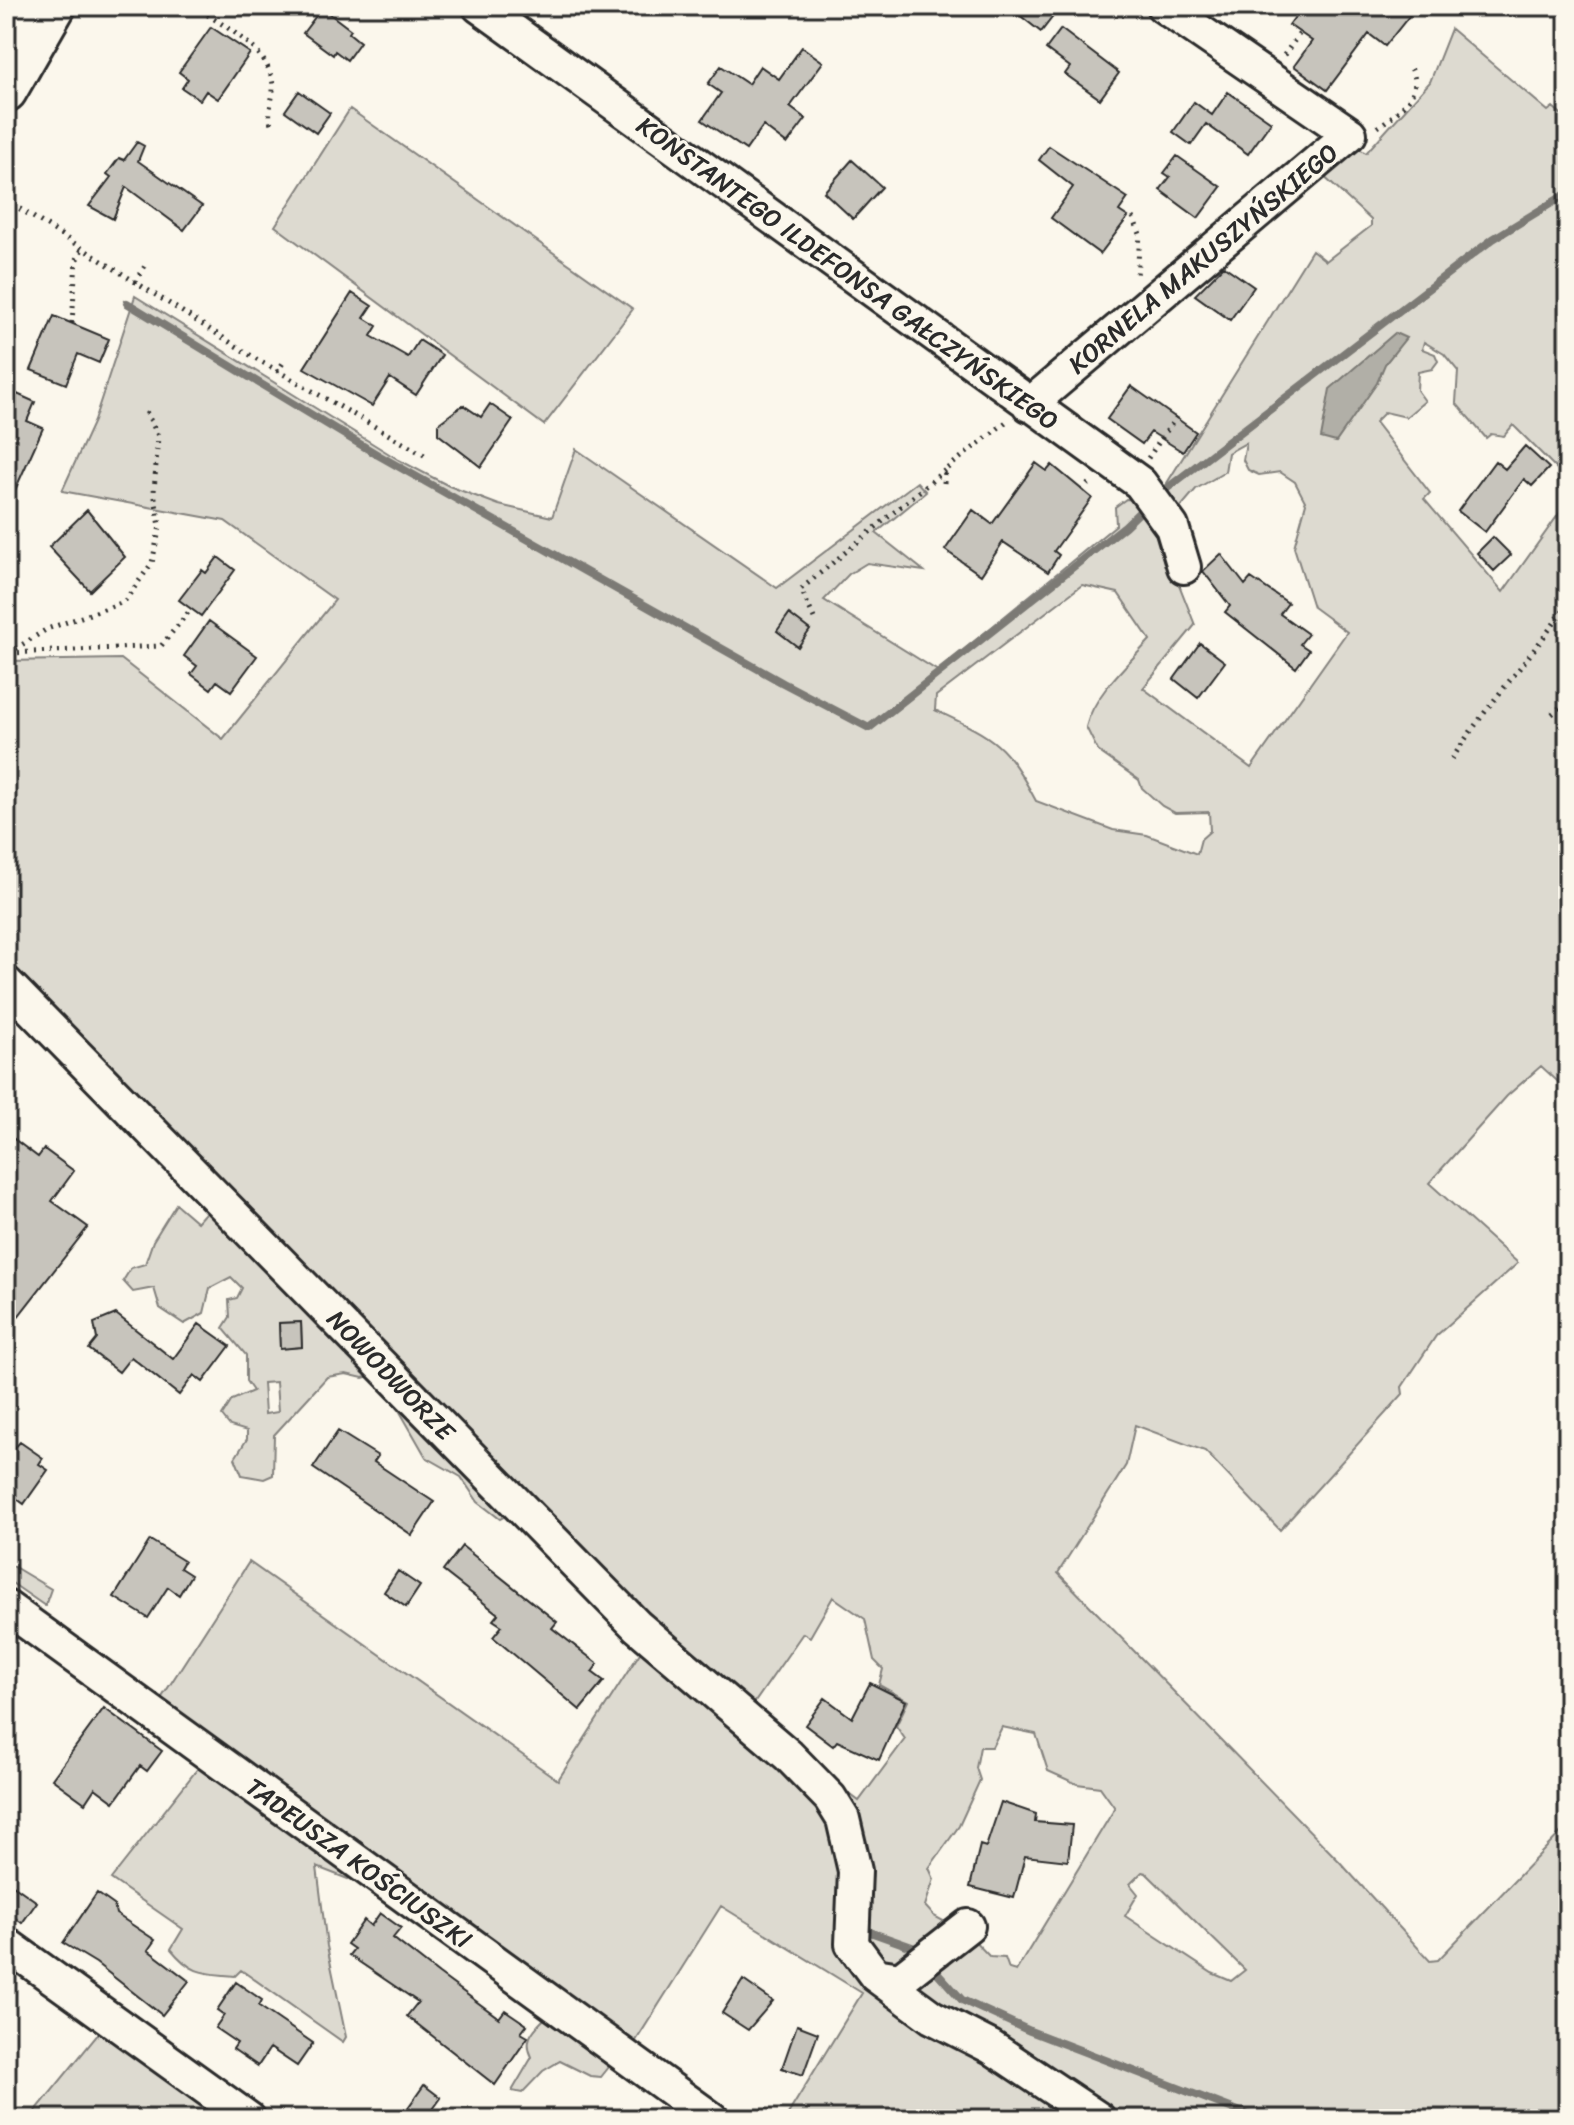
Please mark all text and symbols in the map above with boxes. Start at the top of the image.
street label: KONSTANTEGO ILDEFONSA GAŁCZYŃSKIEGO [627,103,1069,443]
street label: KORNELA MAKUSZYŃSKIEGO [1057,130,1349,386]
street label: NOWODWORZE [315,1298,468,1453]
street label: TADEUSZA KOŚCIUSZKI [236,1765,482,1961]

